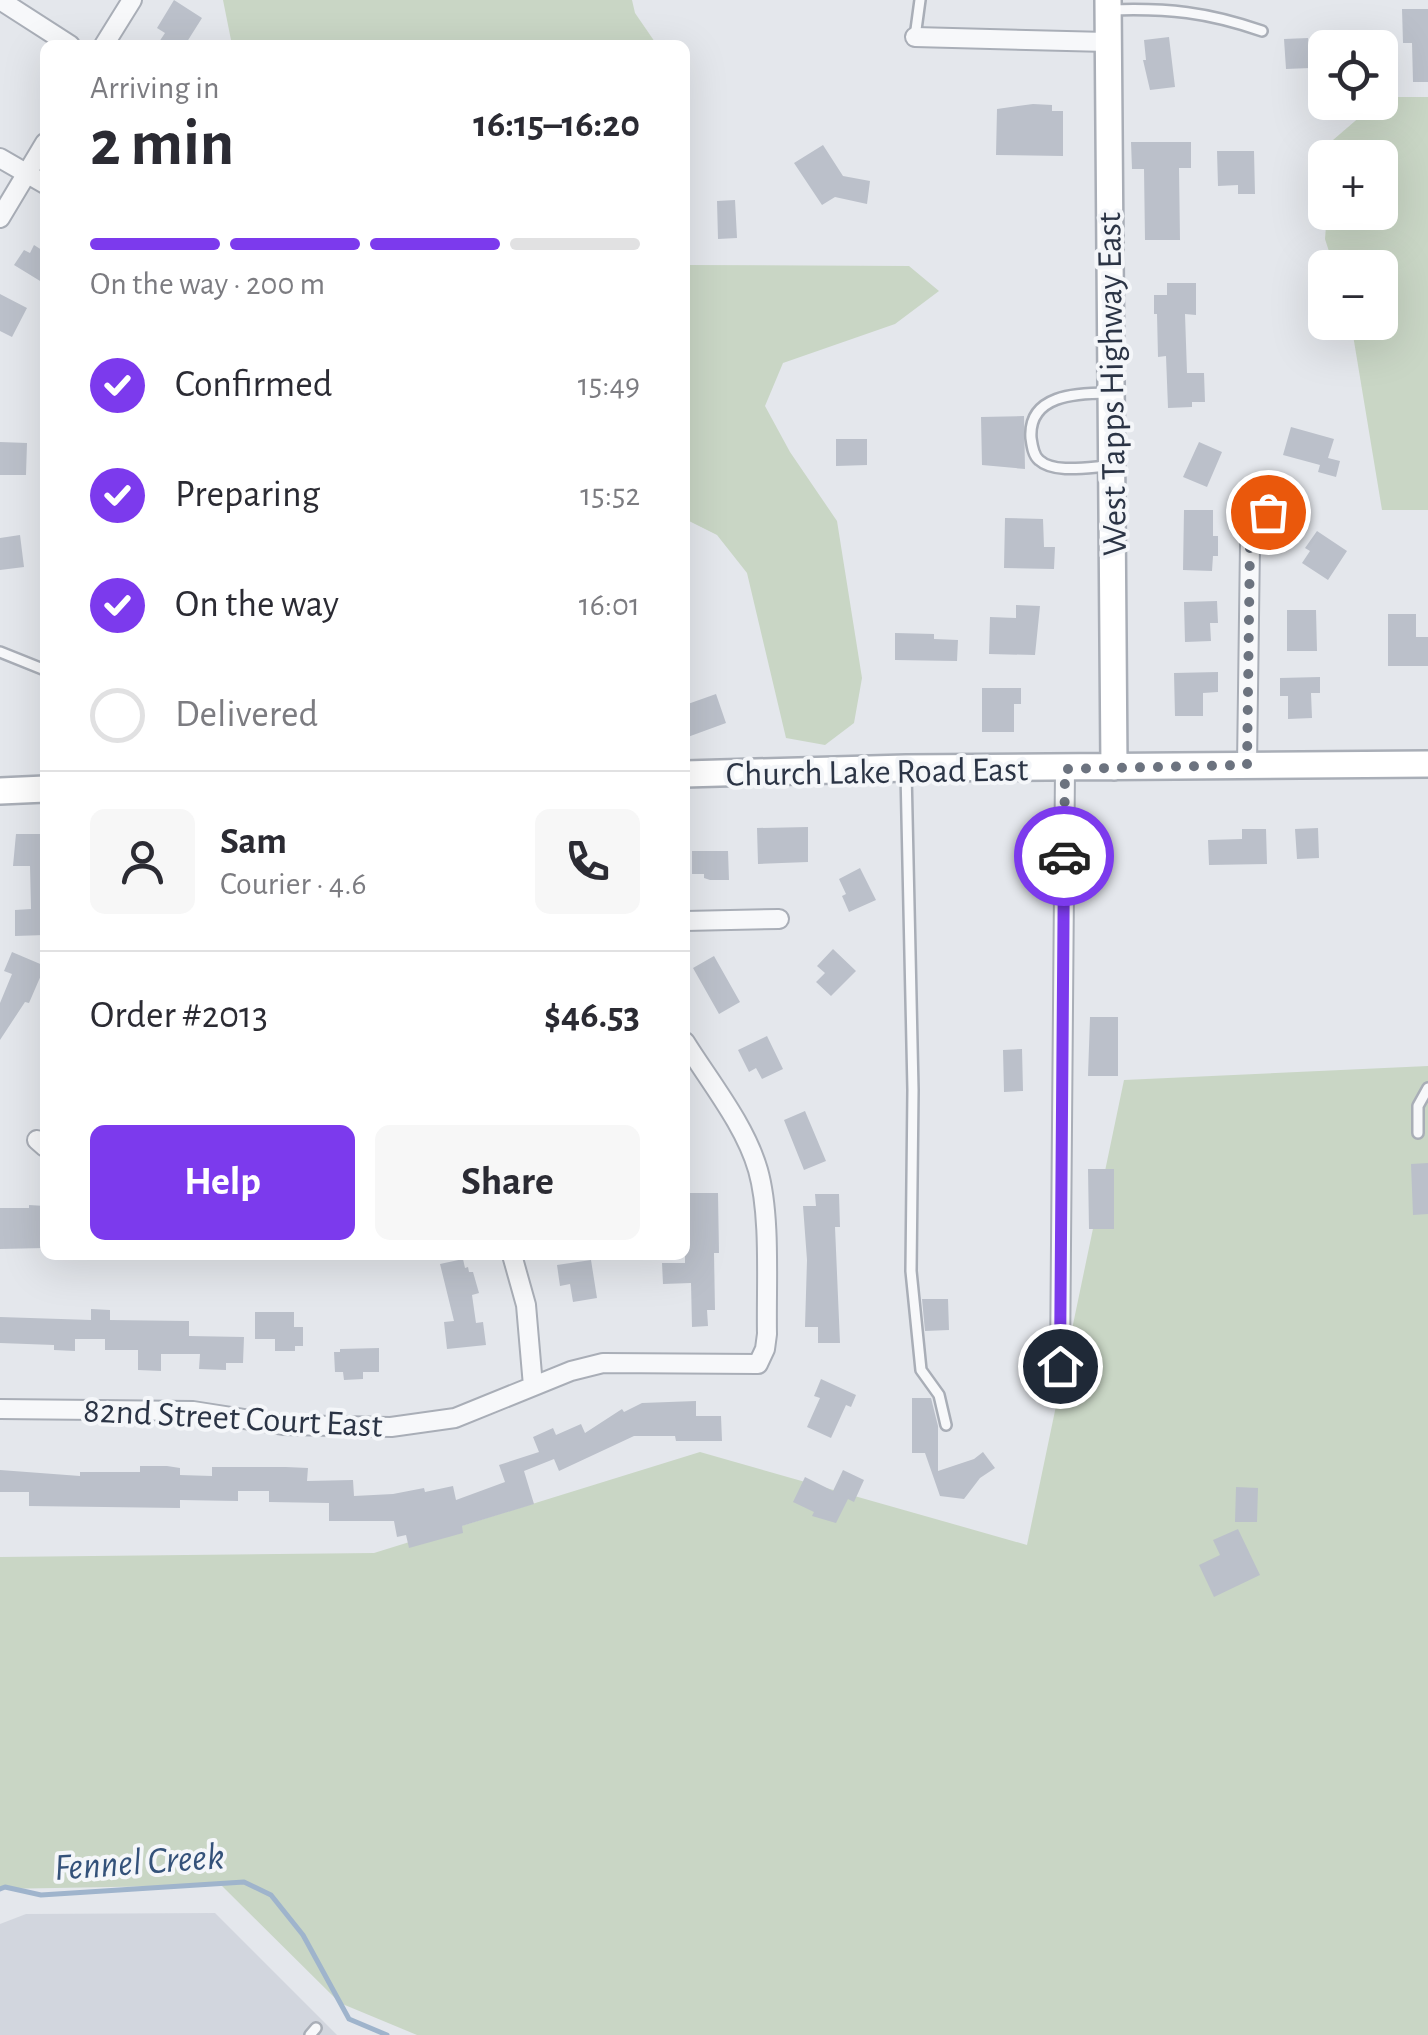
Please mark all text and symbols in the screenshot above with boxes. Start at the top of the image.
map controls [1308,30,1398,340]
button: locate [1308,30,1398,120]
text: Arriving in [90,72,219,104]
text: 16:15–16:20 [473,106,640,144]
text: 2 min [90,112,234,177]
button: + [1308,140,1398,230]
street label: West Tapps Highway East [1092,212,1133,556]
button: − [1308,250,1398,340]
text: On the way · 200 m [90,268,325,300]
icon: check [90,358,145,413]
text: Confirmed [175,366,332,404]
text: 15:49 [578,369,640,401]
icon: check [90,468,145,523]
pin [1226,470,1311,555]
text: Preparing [175,476,320,514]
text: 15:52 [580,479,640,511]
icon: bag [1241,485,1296,540]
icon: check [90,578,145,633]
text: On the way [175,586,339,624]
text: 16:01 [579,589,640,621]
text: Delivered [175,696,318,734]
street label: Church Lake Road East [725,752,1029,793]
courier [1014,806,1114,906]
button: person [90,809,195,914]
button: phone [535,809,640,914]
text: Sam [220,823,287,861]
icon: car [1037,829,1092,884]
text: Courier · 4.6 [220,868,367,900]
text: Order #2013 [90,997,268,1035]
text: $46.53 [544,997,640,1035]
button: Help [90,1125,355,1240]
button: Share [375,1125,640,1240]
pin [1018,1324,1103,1409]
icon: home [1033,1339,1088,1394]
street label: 82nd Street Court East [82,1393,383,1444]
water label: Fennel Creek [53,1838,225,1888]

